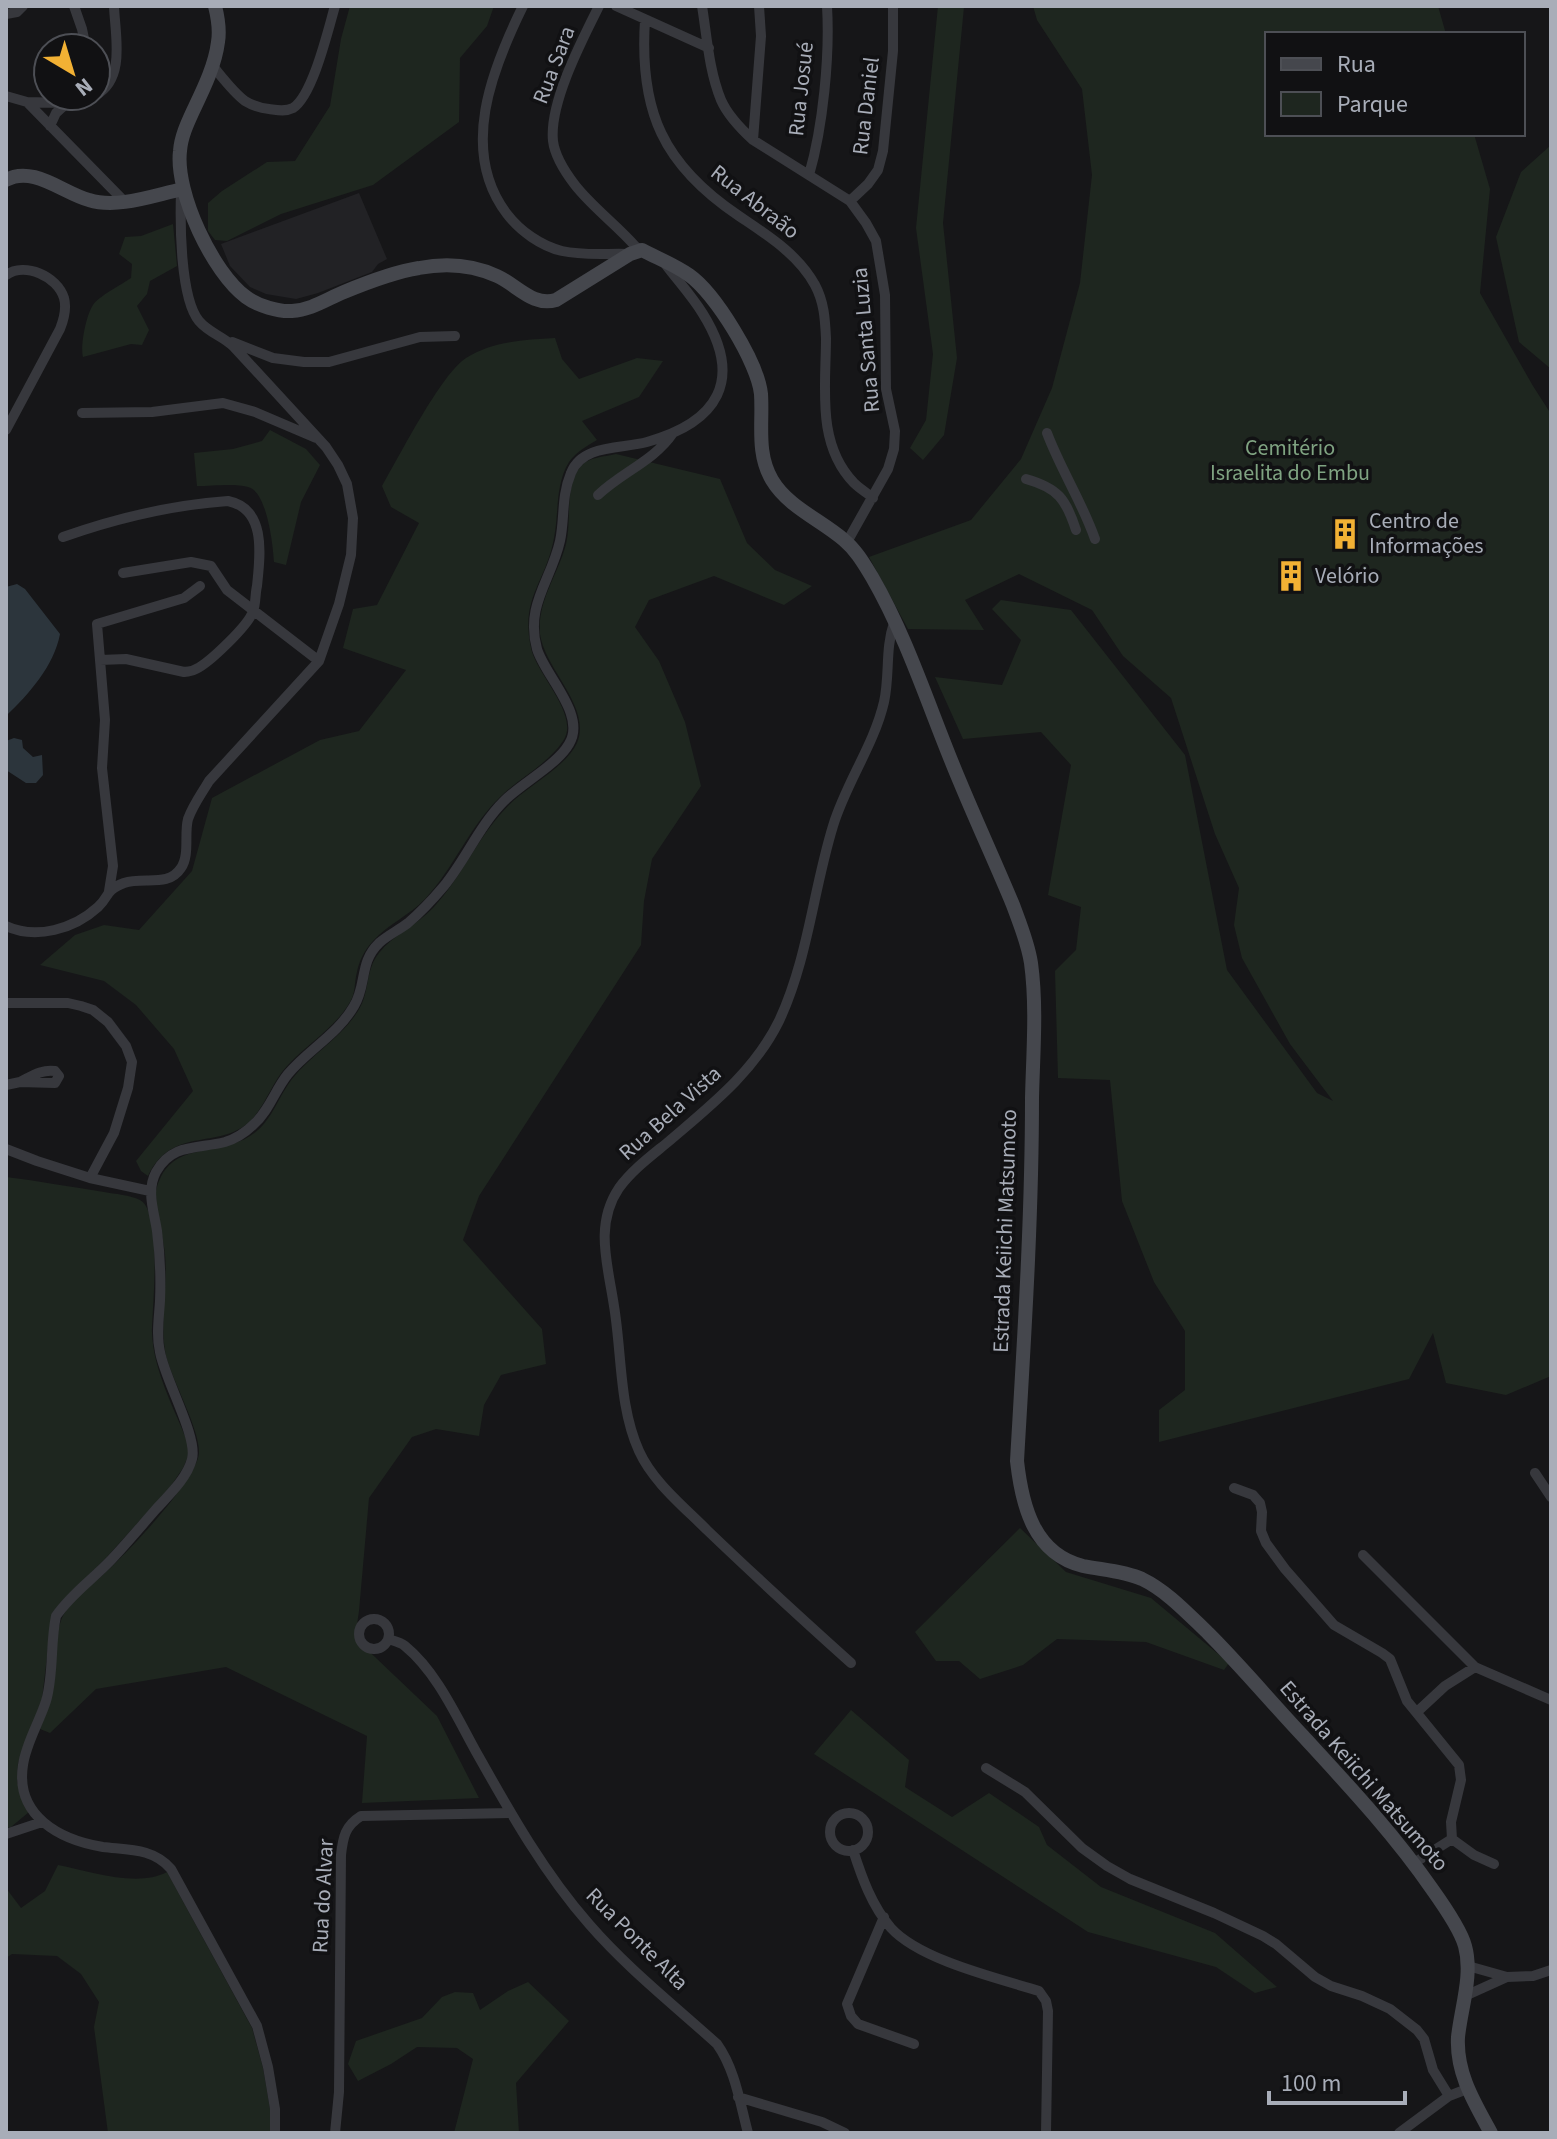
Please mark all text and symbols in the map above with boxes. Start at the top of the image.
street label: Rua Sara [525,21,583,109]
north arrow [32,32,112,112]
legend [1265,32,1525,136]
street label: Rua Josué [780,40,822,138]
text: Rua [1337,47,1376,82]
street label: Rua Daniel [844,55,888,157]
text: N [68,70,99,104]
text: Parque [1337,87,1408,122]
street label: Rua Abraão [704,157,806,247]
street label: Rua Santa Luzia [844,266,888,414]
park label: Cemitério Israelita do Embu [1210,432,1370,489]
place label: Centro de Informações [1369,505,1484,562]
building icon: Centro de Informações [1328,517,1362,551]
building icon: Velório [1274,559,1308,593]
place label: Velório [1315,560,1379,592]
street label: Rua Bela Vista [612,1058,728,1168]
street label: Estrada Keiichi Matsumoto [985,1109,1025,1353]
street label: Estrada Keiichi Matsumoto [1272,1673,1456,1879]
street label: Rua do Alvar [304,1838,342,1954]
street label: Rua Ponte Alta [578,1880,696,1998]
scale bar [1269,2055,1405,2105]
text: 100 m [1281,2066,1341,2101]

